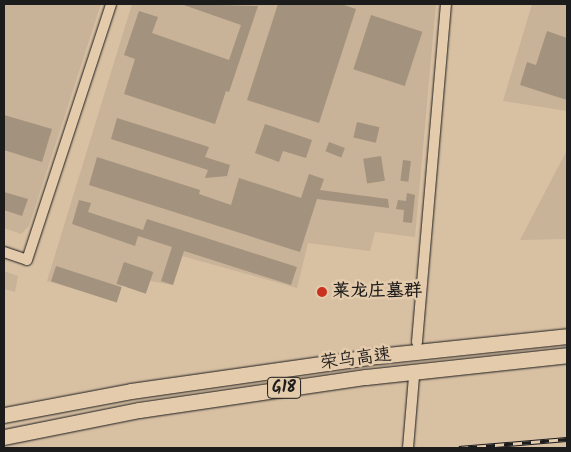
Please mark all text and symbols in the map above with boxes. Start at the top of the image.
place label: 莱龙庄墓群 [332,281,422,303]
marker: 莱龙庄墓群 [316,286,328,298]
street label: 荣乌高速 [319,345,393,375]
road number: G18 [266,374,302,402]

